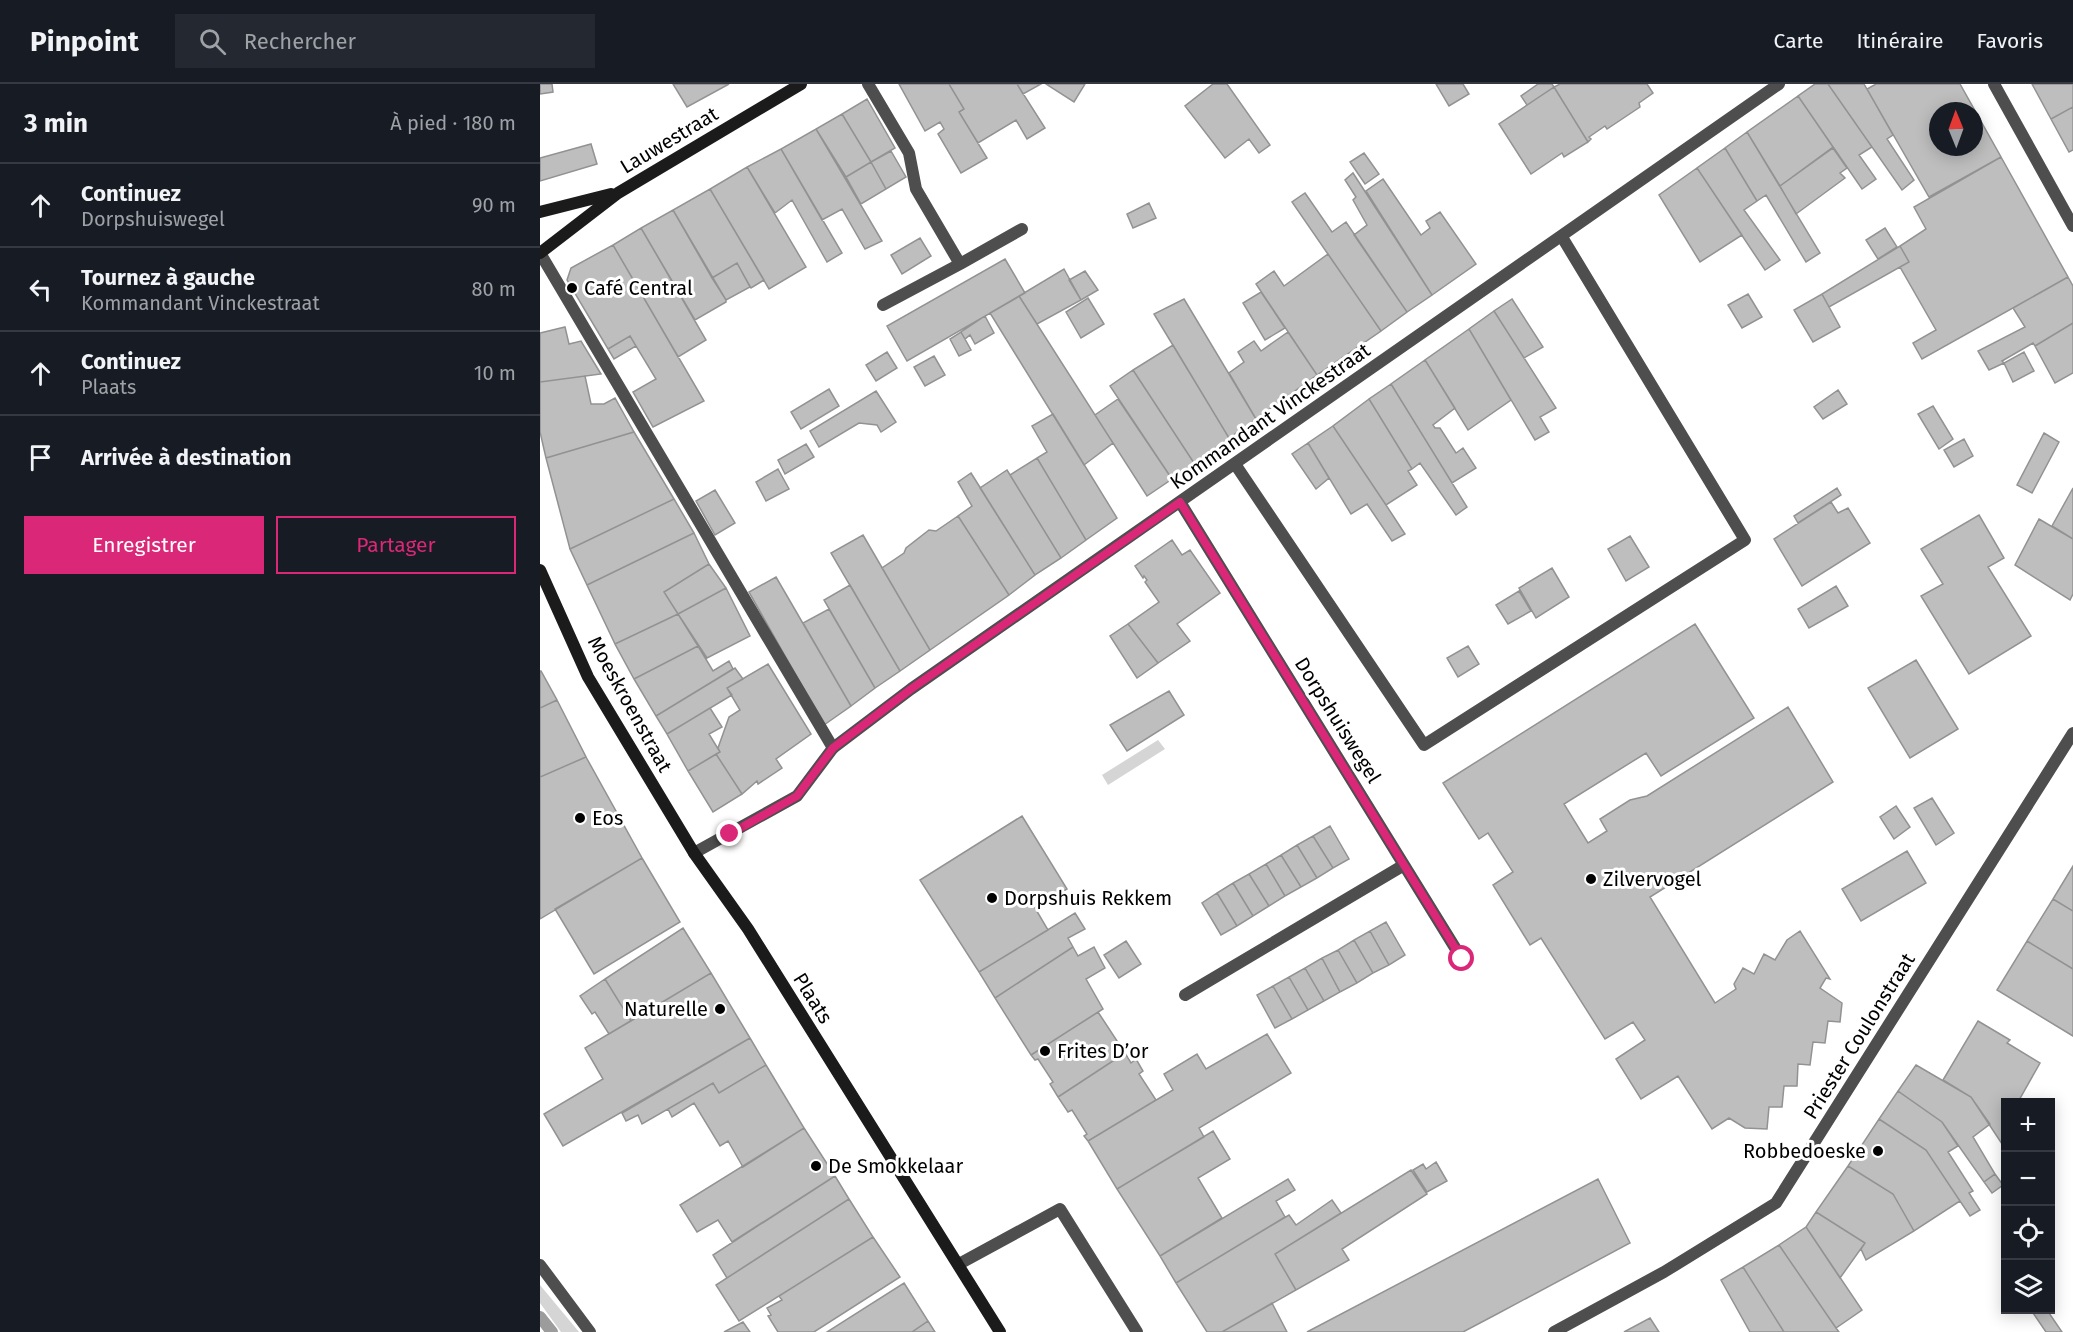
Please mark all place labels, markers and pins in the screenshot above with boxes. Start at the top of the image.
place label: Café Central [584,276,693,300]
marker: Café Central [565,281,579,295]
place label: Eos [592,806,623,830]
marker: Eos [573,811,587,825]
place label: Zilvervogel [1603,867,1702,891]
marker: Zilvervogel [1584,872,1598,886]
place label: Dorpshuis Rekkem [1004,886,1172,910]
marker: Dorpshuis Rekkem [985,891,999,905]
place label: Naturelle [624,997,708,1021]
marker: Naturelle [713,1002,727,1016]
place label: Frites D’or [1057,1039,1149,1063]
marker: Frites D’or [1038,1044,1052,1058]
place label: Robbedoeske [1743,1139,1866,1163]
marker: Robbedoeske [1871,1144,1885,1158]
place label: De Smokkelaar [828,1154,963,1178]
marker: De Smokkelaar [809,1159,823,1173]

